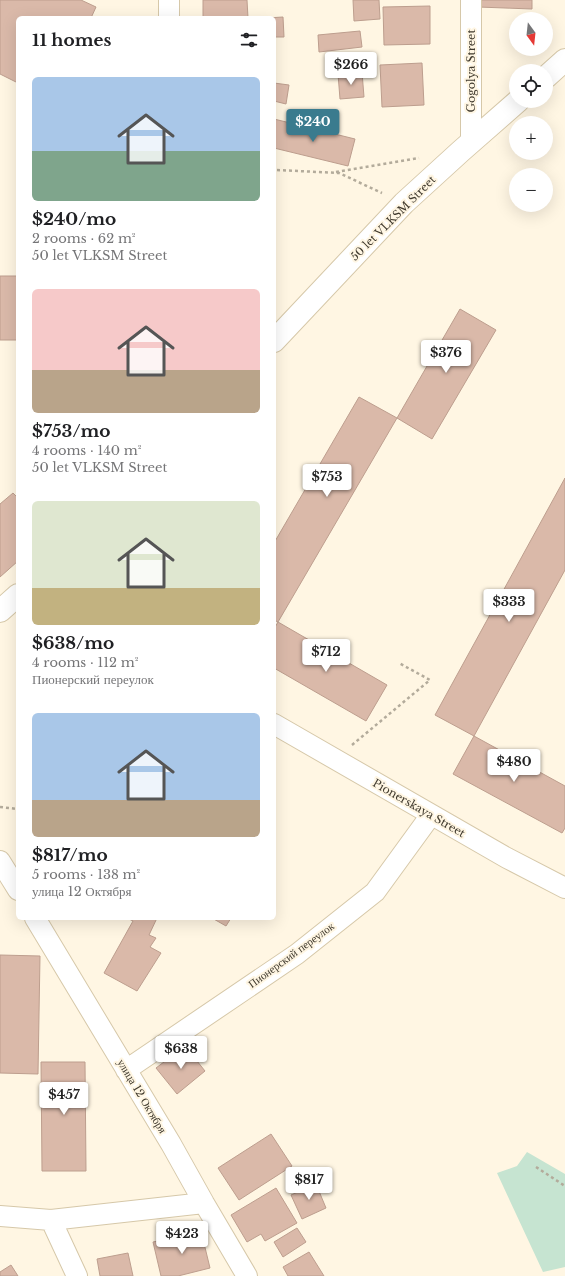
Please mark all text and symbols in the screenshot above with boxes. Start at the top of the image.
north arrow [509,12,553,56]
map controls [509,12,553,212]
icon: filters [238,29,260,51]
street label: Gogolya Street [464,29,478,113]
text: 11 homes [32,30,111,51]
pin: $266 [327,52,375,86]
text: $266 [334,56,368,73]
button: locate [509,64,553,108]
icon: home [110,103,182,175]
pin: $240 [289,109,337,143]
text: $240 [295,113,331,130]
button: + [509,116,553,160]
button: − [509,168,553,212]
street label: 50 let VLKSM Street [348,172,439,263]
text: $240/mo [32,209,116,230]
text: 2 rooms · 62 m² [32,230,136,247]
text: 50 let VLKSM Street [32,247,167,264]
icon: home [110,315,182,387]
pin: $376 [422,340,470,374]
text: $376 [430,344,462,361]
text: $753/mo [32,421,111,442]
text: 4 rooms · 140 m² [32,442,142,459]
text: 50 let VLKSM Street [32,459,167,476]
pin: $753 [303,464,351,498]
text: $753 [312,468,342,485]
icon: home [110,527,182,599]
pin: $333 [485,589,533,623]
text: $333 [492,593,526,610]
text: $638/mo [32,633,114,654]
pin: $712 [302,639,350,673]
text: $712 [311,643,341,660]
text: 4 rooms · 112 m² [32,654,138,671]
text: Пионерский переулок [32,671,154,688]
icon: home [110,739,182,811]
pin: $480 [490,749,538,783]
text: $480 [496,753,532,770]
street label: Pionerskaya Street [370,776,468,841]
text: $817/mo [32,845,108,866]
text: 5 rooms · 138 m² [32,866,140,883]
text: улица 12 Октября [32,883,131,900]
street label: Пионерский переулок [245,919,337,991]
pin: $638 [157,1036,205,1070]
text: $638 [164,1040,198,1057]
street label: улица 12 Октября [114,1056,170,1136]
pin: $457 [40,1082,88,1116]
text: $457 [48,1086,80,1103]
pin: $817 [285,1167,333,1201]
text: $817 [294,1171,324,1188]
pin: $423 [158,1221,206,1255]
text: $423 [165,1225,199,1242]

